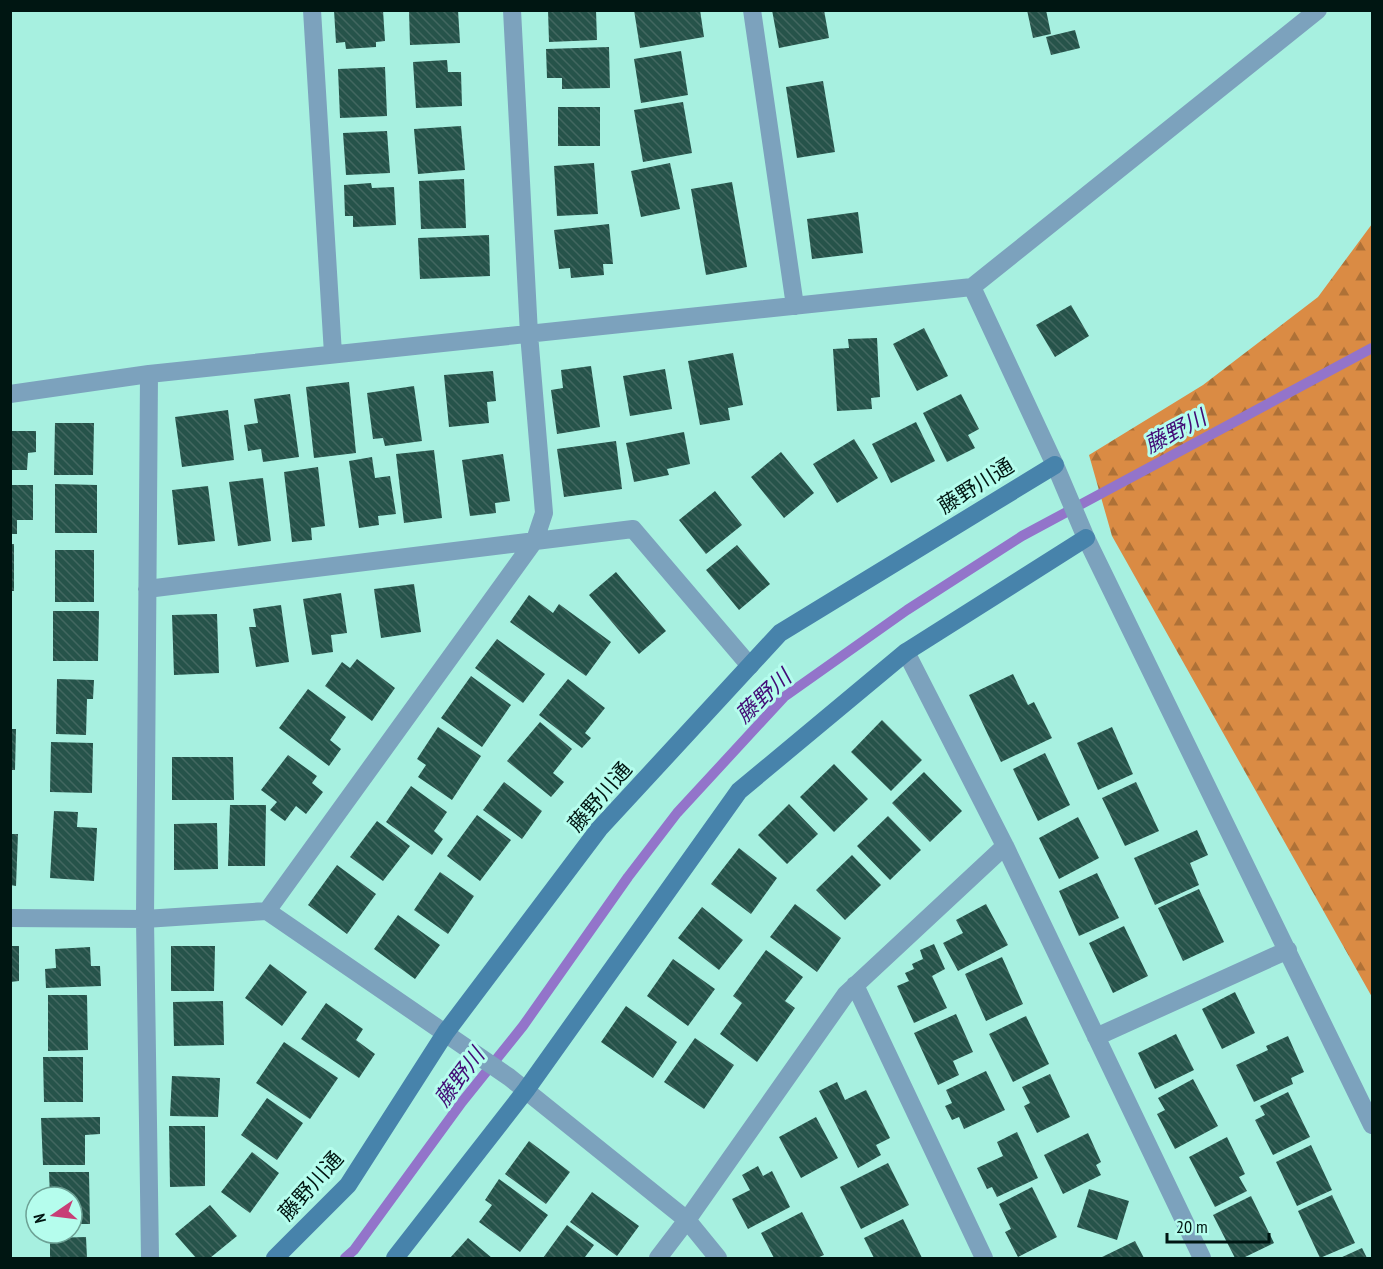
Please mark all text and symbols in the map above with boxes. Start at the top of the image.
water label: 藤野川 [1139,402,1212,459]
street label: 藤野川通 [933,452,1019,519]
water label: 藤野川 [729,662,798,729]
street label: 藤野川通 [562,756,637,837]
water label: 藤野川 [428,1041,491,1112]
street label: 藤野川通 [272,1145,349,1226]
north arrow [24,1185,84,1245]
scale bar [1167,1206,1269,1244]
text: N [29,1212,50,1225]
text: 20 m [1176,1215,1208,1238]

